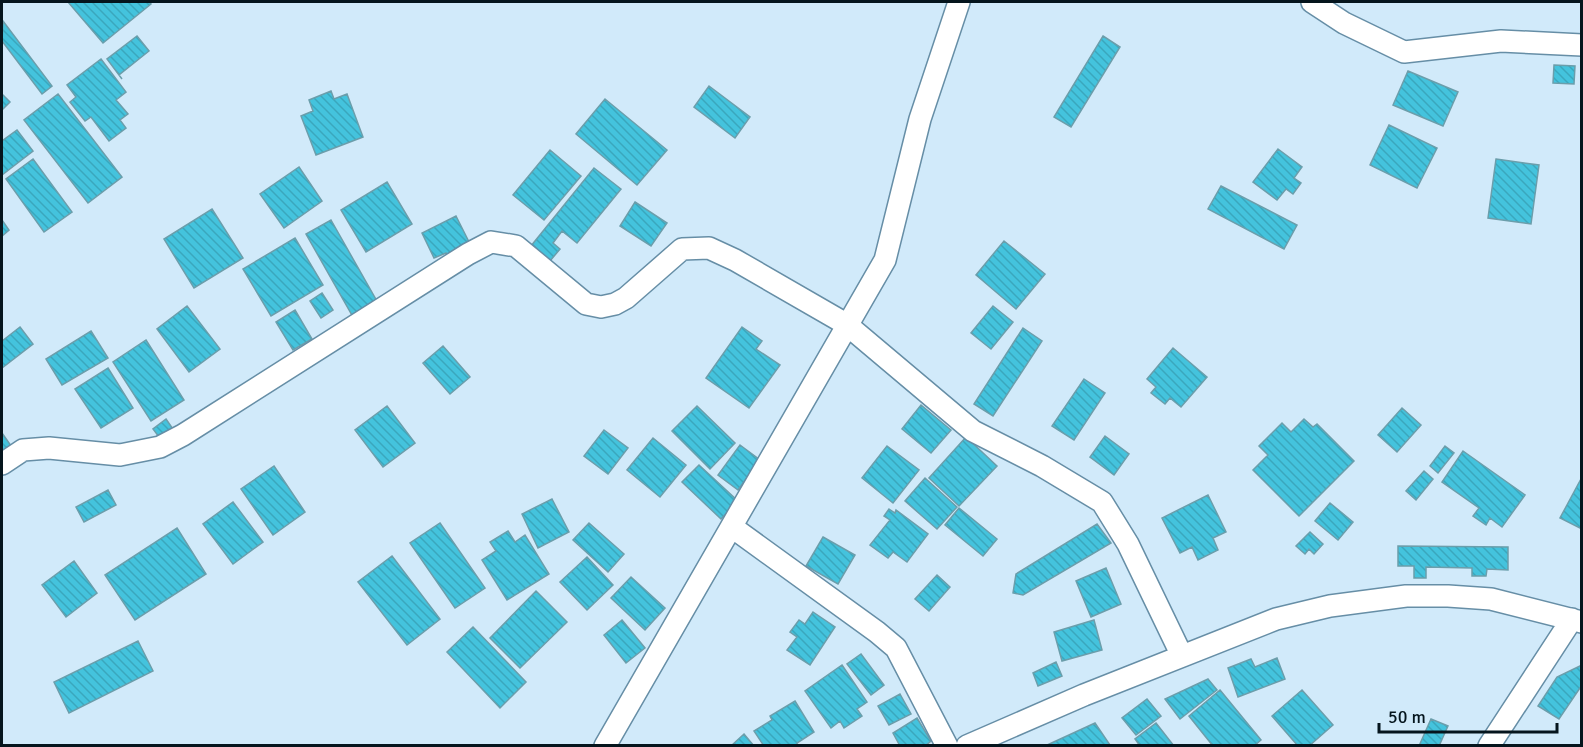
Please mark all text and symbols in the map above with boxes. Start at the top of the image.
scale bar [1379,696,1558,734]
text: 50 m [1388,706,1426,728]

